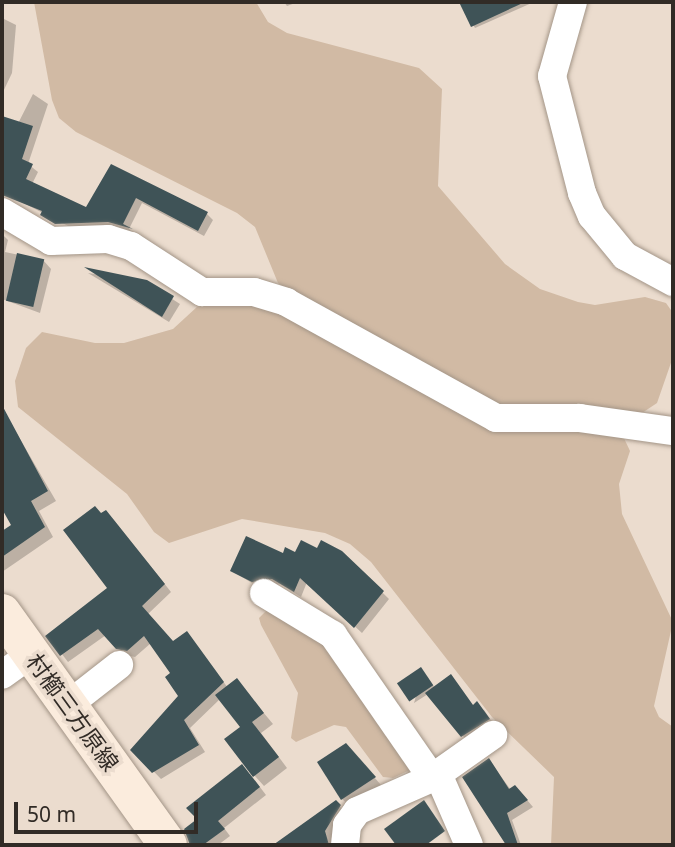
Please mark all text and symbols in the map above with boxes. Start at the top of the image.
street label: 村櫛三方原線 [21,648,125,776]
scale bar [18,788,201,832]
text: 50 m [27,800,76,828]

